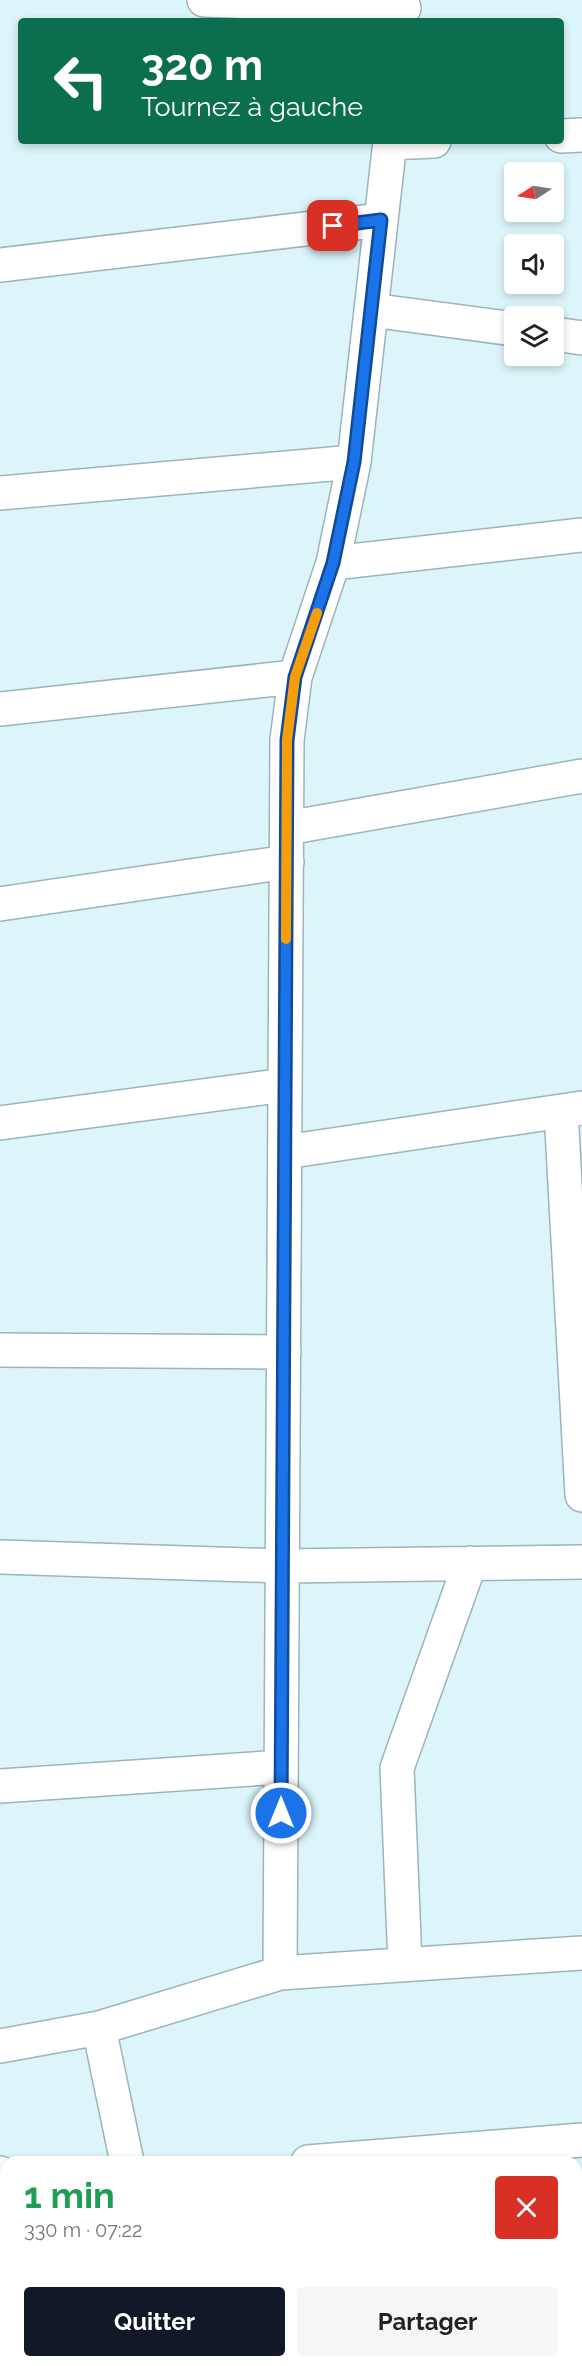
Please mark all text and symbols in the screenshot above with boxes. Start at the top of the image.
text: 320 m [141,41,263,90]
icon: left [42,42,120,120]
text: Tournez à gauche [141,91,363,122]
north arrow [504,162,564,222]
map controls [504,162,564,366]
pin [307,200,358,251]
icon: arrive [316,209,349,242]
button: sound [504,234,564,294]
button: layers [504,306,564,366]
position arrow [249,1781,313,1845]
text: 1 min [24,2174,115,2216]
button: close [495,2176,558,2239]
text: 330 m · 07:22 [24,2218,142,2242]
button: Quitter [24,2287,285,2356]
button: Partager [297,2287,558,2356]

